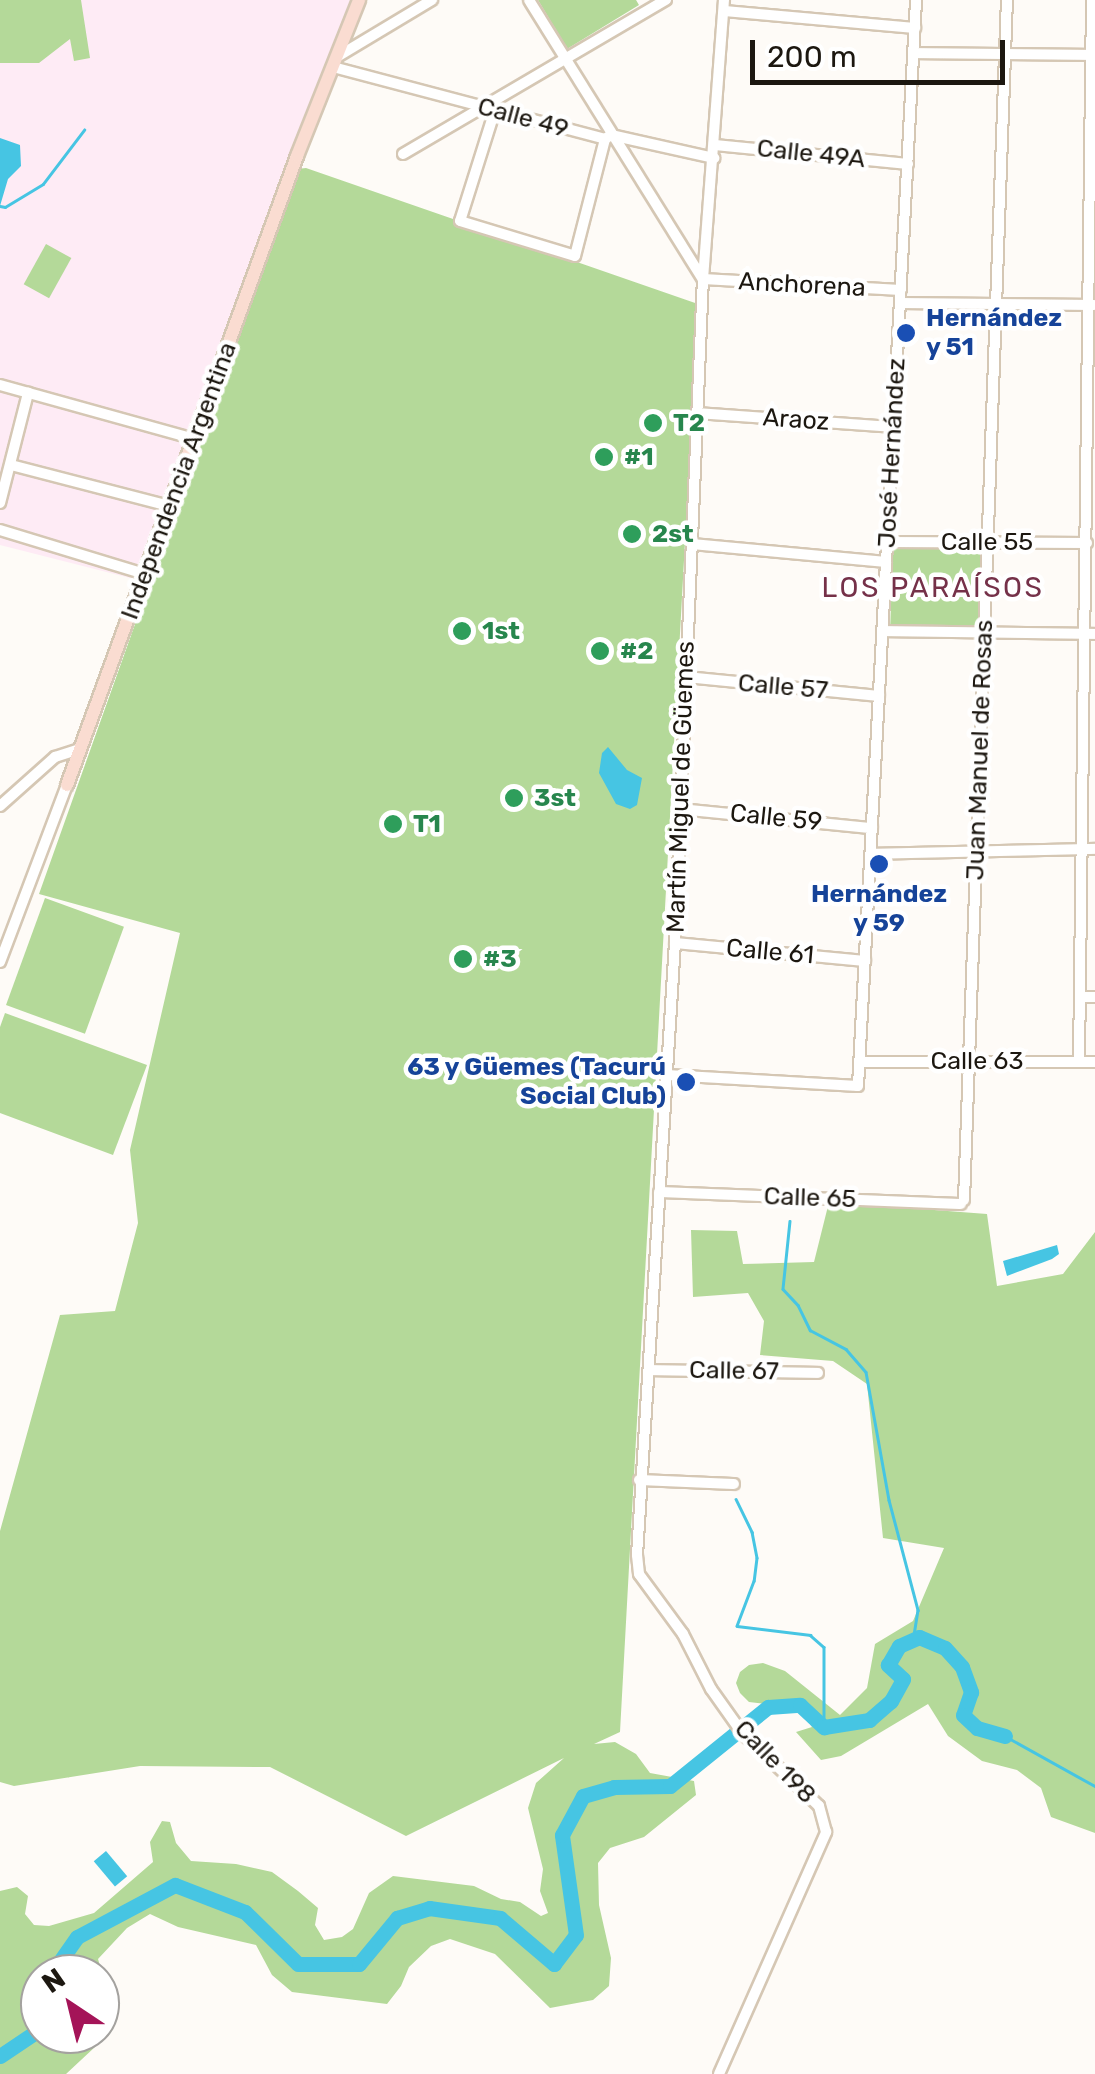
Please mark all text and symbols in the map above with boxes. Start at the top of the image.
scale bar [755,20,1010,82]
text: 200 m [767,39,857,75]
street label: Calle 49 [474,91,572,145]
street label: Calle 49A [755,133,867,175]
street label: Anchorena [738,267,866,303]
place label: Hernández y 51 [926,304,1062,363]
marker: Hernández y 51 [895,322,917,344]
street label: Independencia Argentina [115,338,243,624]
street label: José Hernández [872,357,912,549]
street label: Araoz [762,403,830,437]
place label: T2 [673,408,705,438]
marker: T2 [642,412,664,434]
place label: #1 [624,442,654,472]
marker: #1 [593,446,615,468]
place label: 2st [652,519,694,549]
marker: 2st [621,523,643,545]
street label: Calle 55 [941,527,1033,557]
district label: LOS PARAÍSOS [822,571,1044,605]
place label: 1st [482,616,520,646]
street label: Juan Manuel de Rosas [960,619,1000,881]
marker: 1st [451,620,473,642]
place label: #2 [620,636,653,666]
marker: #2 [589,640,611,662]
street label: Martín Miguel de Güemes [661,640,701,934]
street label: Calle 57 [737,668,829,706]
place label: 3st [534,783,576,813]
marker: 3st [503,787,525,809]
street label: Calle 59 [728,798,824,838]
place label: T1 [413,809,441,839]
marker: T1 [382,813,404,835]
marker: Hernández y 59 [868,853,890,875]
place label: Hernández y 59 [811,880,947,939]
street label: Calle 61 [725,933,815,971]
place label: #3 [483,944,517,974]
marker: #3 [452,948,474,970]
street label: Calle 63 [931,1046,1023,1076]
place label: 63 y Güemes (Tacurú Social Club) [406,1053,666,1112]
marker: 63 y Güemes (Tacurú Social Club) [675,1071,697,1093]
street label: Calle 65 [763,1181,857,1215]
street label: Calle 67 [689,1355,779,1387]
street label: Calle 198 [728,1714,822,1810]
north arrow [20,1954,120,2054]
text: N [36,1961,71,2000]

